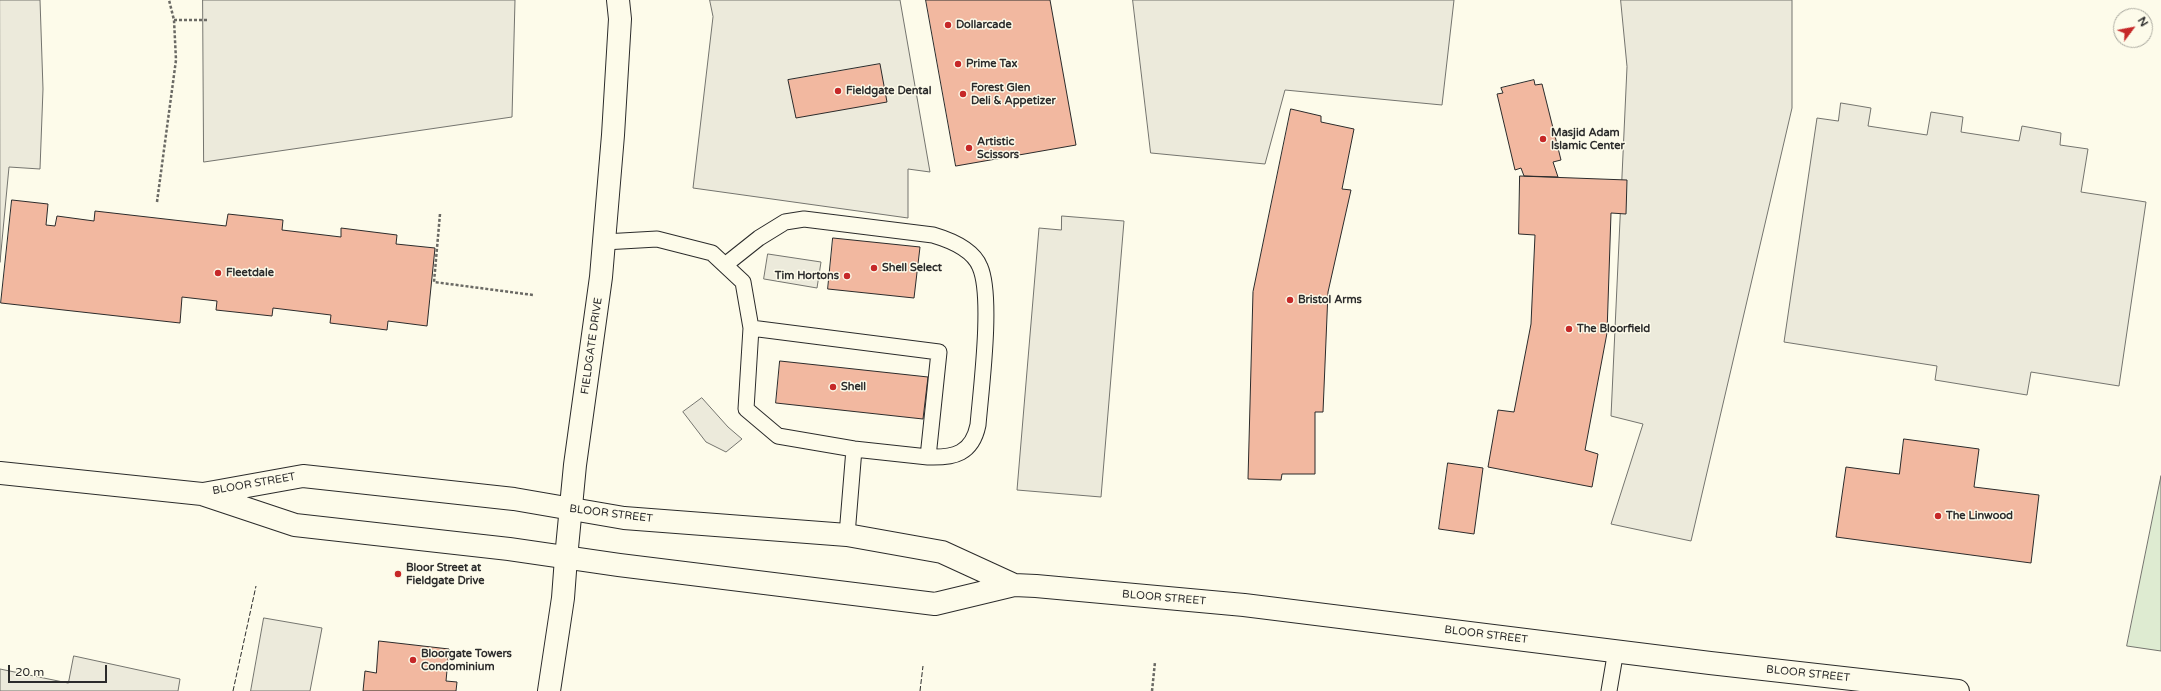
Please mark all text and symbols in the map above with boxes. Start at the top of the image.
north arrow [2113,8,2153,48]
text: N [2135,15,2151,29]
place label: Dollarcade [956,18,1012,32]
marker: Dollarcade [943,20,953,30]
place label: Prime Tax [966,57,1017,71]
marker: Prime Tax [953,59,963,69]
place label: Forest Glen Deli & Appetizer [971,81,1056,107]
place label: Fieldgate Dental [846,84,931,98]
marker: Fieldgate Dental [833,86,843,96]
marker: Forest Glen Deli & Appetizer [958,89,968,99]
place label: Masjid Adam Islamic Center [1551,126,1625,152]
marker: Masjid Adam Islamic Center [1538,134,1548,144]
place label: Artistic Scissors [977,135,1019,161]
marker: Artistic Scissors [964,143,974,153]
place label: Shell Select [882,261,942,275]
marker: Shell Select [869,263,879,273]
place label: Fleetdale [226,266,274,280]
marker: Fleetdale [213,268,223,278]
place label: Tim Hortons [775,269,839,283]
marker: Tim Hortons [842,271,852,281]
place label: Bristol Arms [1298,293,1362,307]
marker: Bristol Arms [1285,295,1295,305]
street label: FIELDGATE DRIVE [579,297,605,395]
place label: The Bloorfield [1577,322,1650,336]
marker: The Bloorfield [1564,324,1574,334]
place label: Shell [841,380,866,394]
marker: Shell [828,382,838,392]
street label: BLOOR STREET [211,470,297,498]
street label: BLOOR STREET [568,502,654,526]
place label: The Linwood [1946,509,2013,523]
marker: The Linwood [1933,511,1943,521]
place label: Bloor Street at Fieldgate Drive [406,561,485,587]
marker: Bloor Street at Fieldgate Drive [393,569,403,579]
street label: BLOOR STREET [1122,588,1206,608]
street label: BLOOR STREET [1443,623,1529,647]
place label: Bloorgate Towers Condominium [421,647,512,673]
marker: Bloorgate Towers Condominium [408,655,418,665]
scale bar [10,657,109,683]
street label: BLOOR STREET [1765,663,1851,685]
text: 20 m [15,665,44,679]

